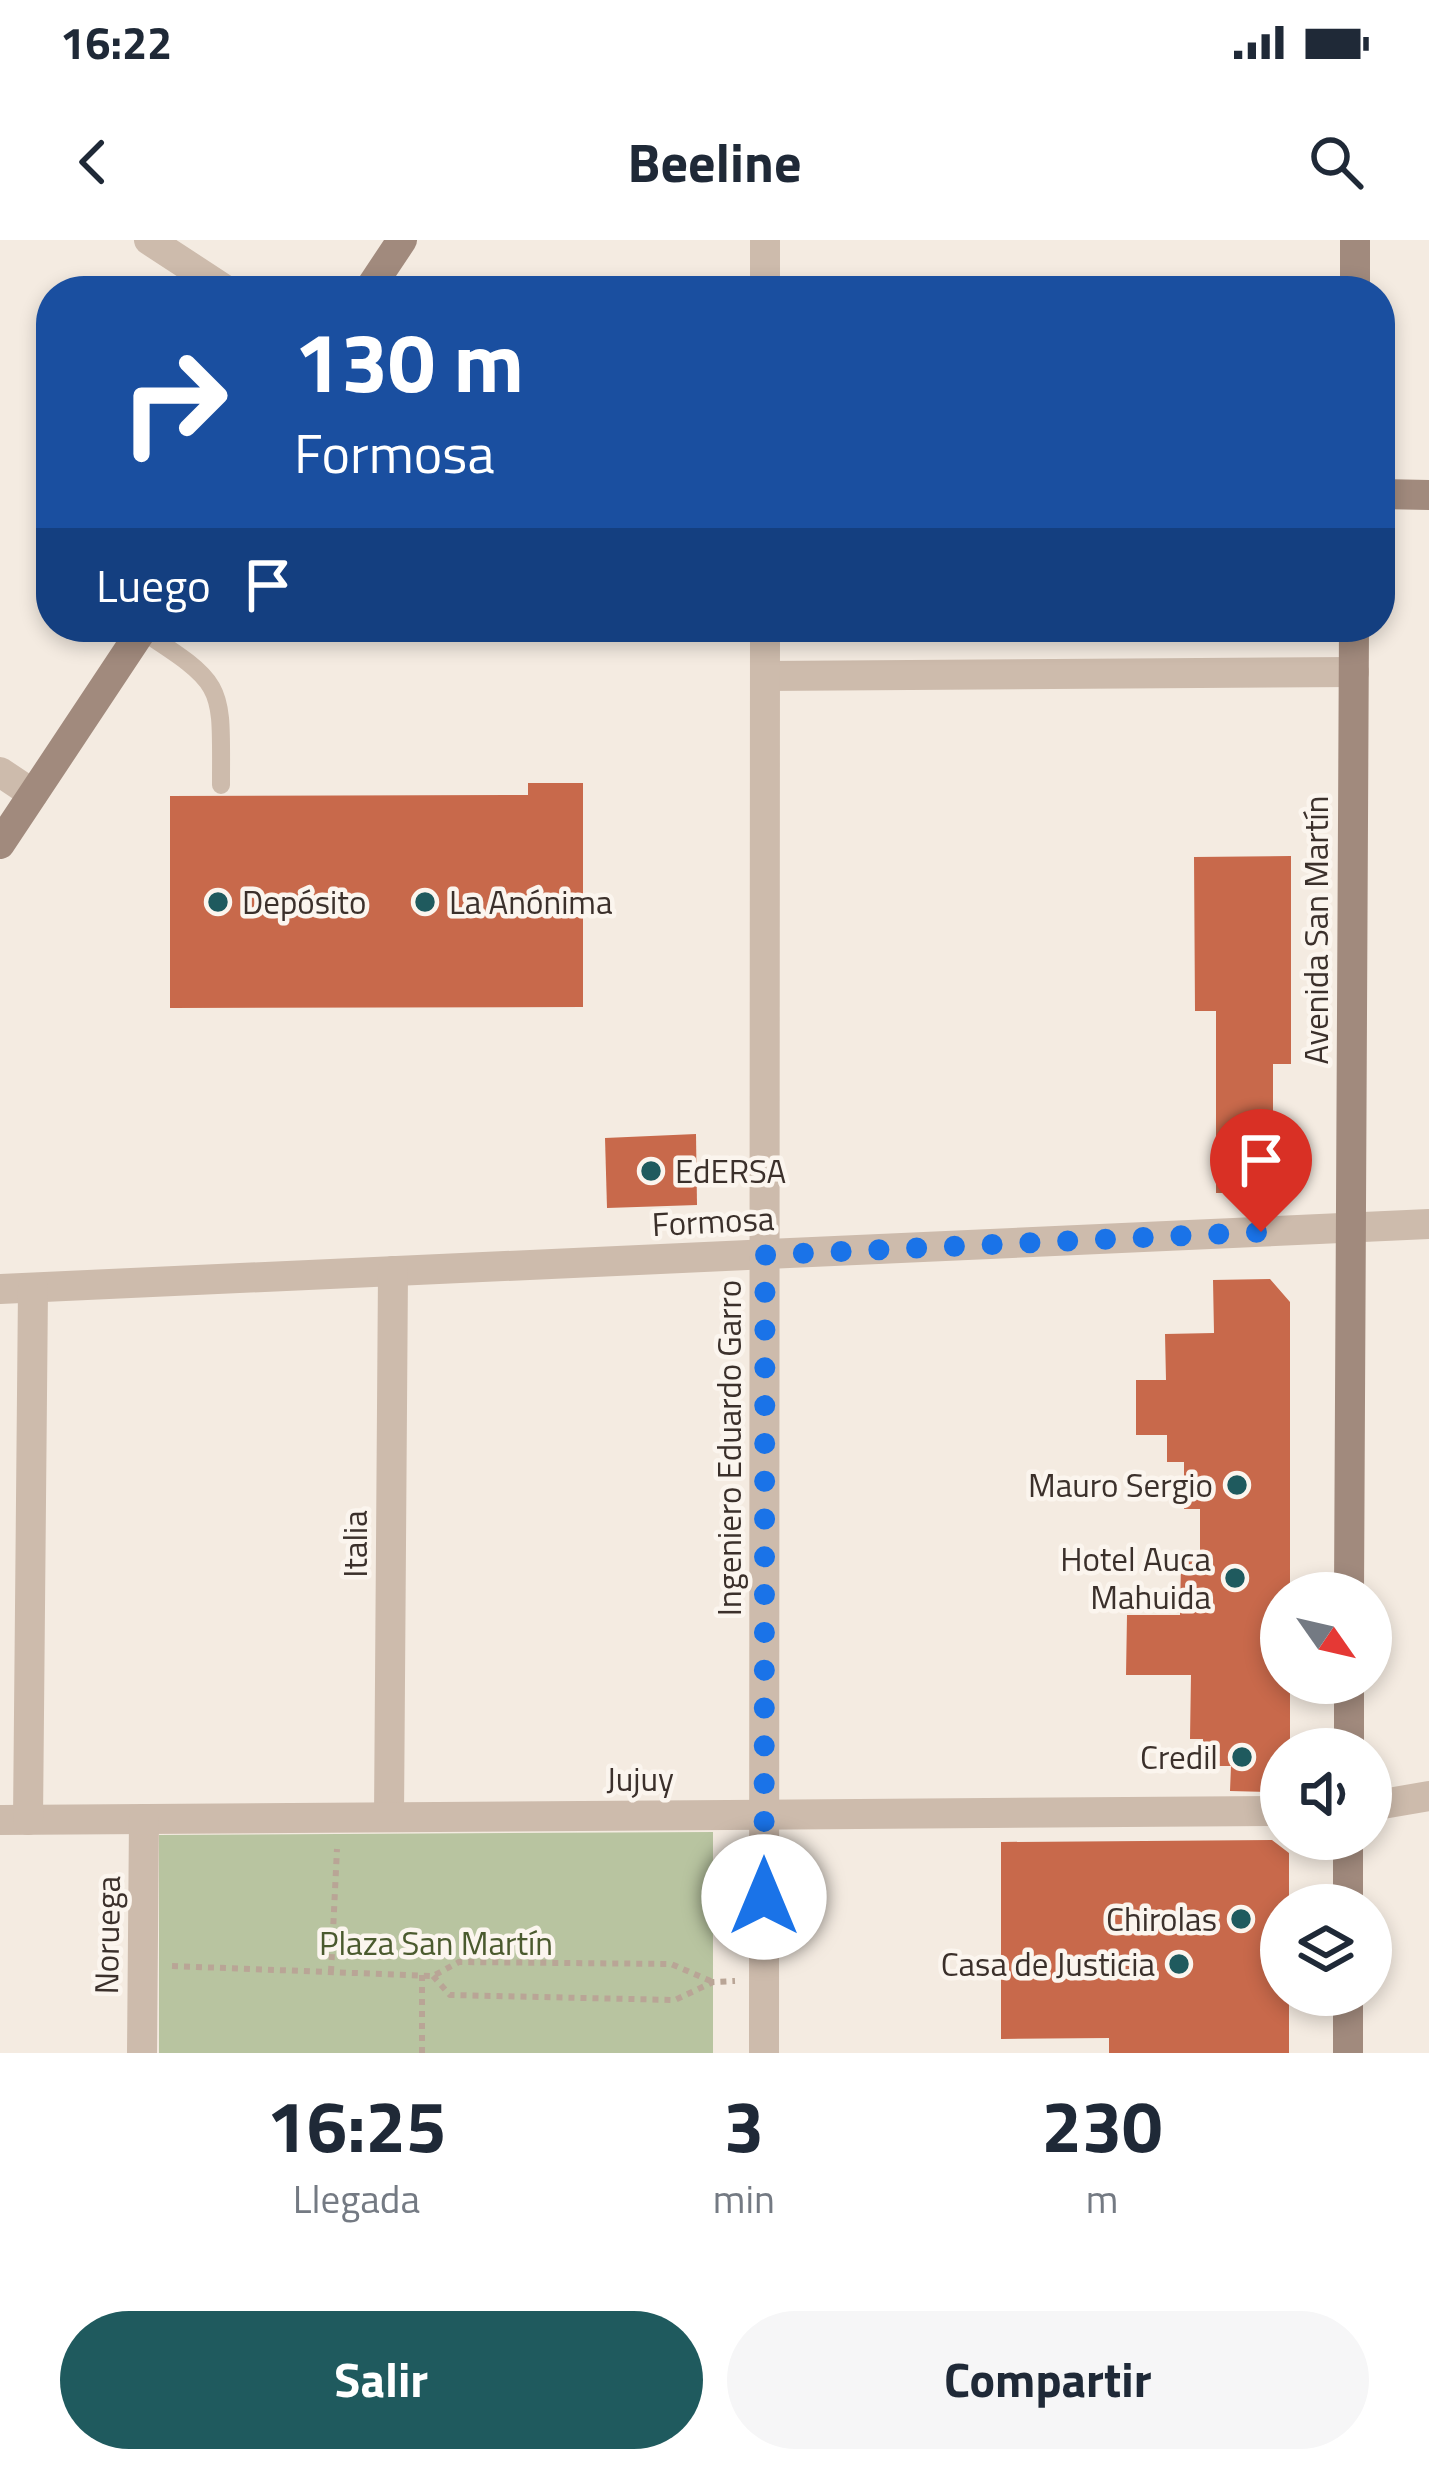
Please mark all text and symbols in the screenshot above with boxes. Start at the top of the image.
text: 16:22 [60,8,172,76]
text: Beeline [628,121,801,203]
icon: back [60,129,126,195]
icon: search [1303,129,1369,195]
text: 130 m [294,297,524,425]
icon: right [96,324,252,480]
text: Formosa [294,412,494,494]
text: Luego [96,551,211,619]
icon: arrive [235,552,301,618]
street label: Avenida San Martín [1291,795,1341,1065]
place label: Depósito [242,877,366,927]
place label: La Anónima [449,877,612,927]
marker: Depósito [205,889,231,915]
marker: La Anónima [412,889,438,915]
pin [1210,1109,1312,1232]
icon: arrive [1228,1127,1294,1193]
place label: EdERSA [675,1146,786,1196]
marker: EdERSA [638,1158,664,1184]
street label: Formosa [651,1193,775,1249]
street label: Ingeniero Eduardo Garro [704,1280,754,1616]
place label: Mauro Sergio [1028,1460,1213,1510]
marker: Mauro Sergio [1224,1472,1250,1498]
street label: Italia [330,1510,380,1578]
place label: Hotel Auca Mahuida [1060,1534,1211,1622]
marker: Hotel Auca Mahuida [1222,1565,1248,1591]
north arrow [1260,1572,1392,1704]
map controls [1260,1572,1392,2016]
button: sound [1260,1728,1392,1860]
place label: Credil [1140,1732,1218,1782]
marker: Credil [1229,1744,1255,1770]
street label: Jujuy [606,1754,674,1804]
position arrow [701,1834,827,1960]
street label: Noruega [81,1875,133,1995]
button: layers [1260,1884,1392,2016]
place label: Chirolas [1106,1894,1217,1944]
marker: Chirolas [1228,1906,1254,1932]
park label: Plaza San Martín [319,1918,553,1968]
place label: Casa de Justicia [941,1939,1155,1989]
marker: Casa de Justicia [1166,1951,1192,1977]
text: 16:25 [267,2070,446,2180]
text: 3 [724,2070,764,2180]
text: 230 [1041,2070,1162,2180]
text: Llegada [293,2169,420,2228]
text: min [713,2169,775,2228]
text: m [1086,2169,1118,2228]
button: Salir [60,2311,703,2449]
button: Compartir [727,2311,1369,2449]

